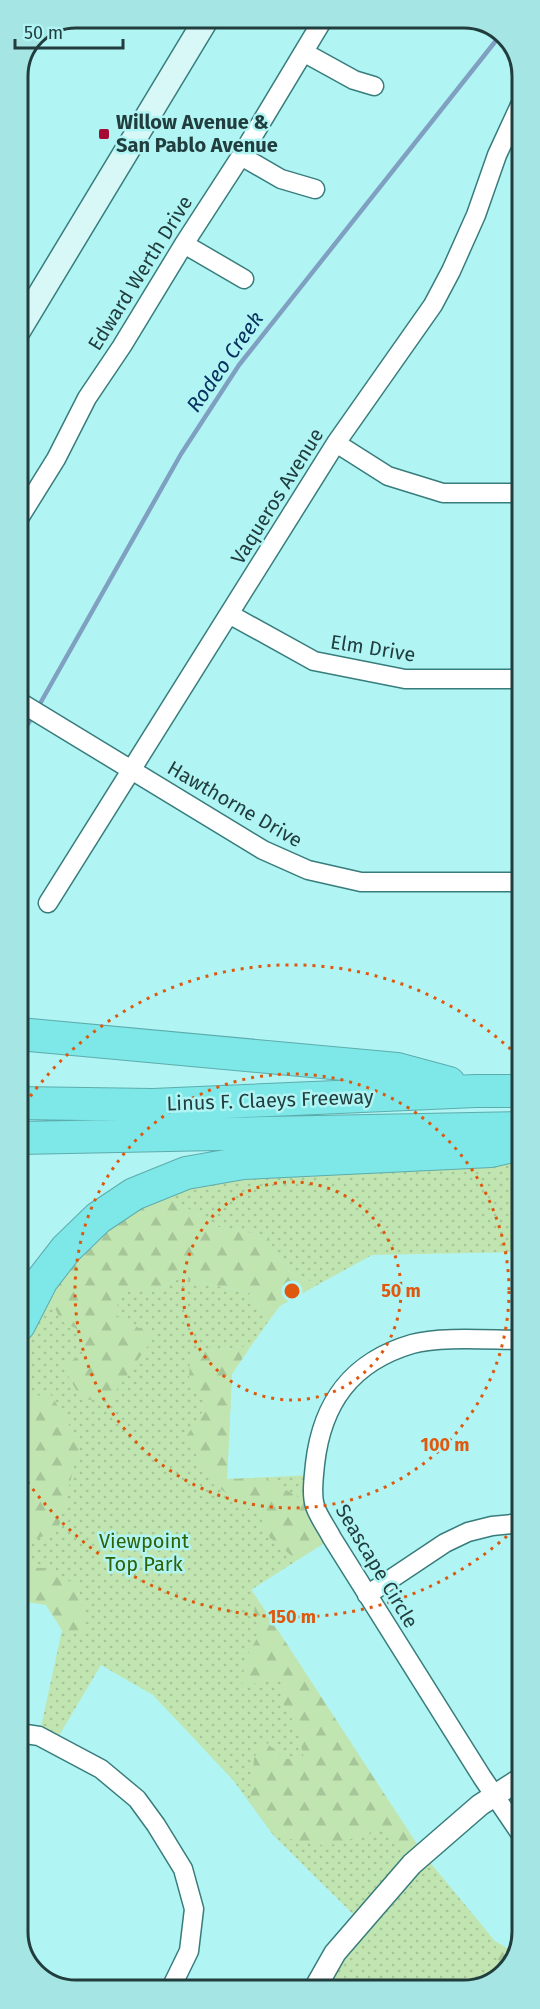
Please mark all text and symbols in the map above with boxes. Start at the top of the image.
scale bar [15,12,123,50]
text: 50 m [24,22,63,44]
place label: Willow Avenue & San Pablo Avenue [116,110,278,157]
marker: Willow Avenue & San Pablo Avenue [97,127,111,141]
street label: Edward Werth Drive [83,191,197,355]
water label: Rodeo Creek [181,307,269,417]
street label: Vaqueros Avenue [226,424,328,568]
street label: Elm Drive [329,629,417,667]
street label: Hawthorne Drive [163,756,307,852]
street label: Linus F. Claeys Freeway [166,1084,374,1116]
text: 50 m [381,1280,421,1302]
centre of rings [282,1281,302,1301]
text: 100 m [421,1434,469,1456]
street label: Seascape Circle [331,1500,423,1632]
park label: Viewpoint Top Park [99,1529,190,1576]
text: 150 m [268,1606,316,1628]

